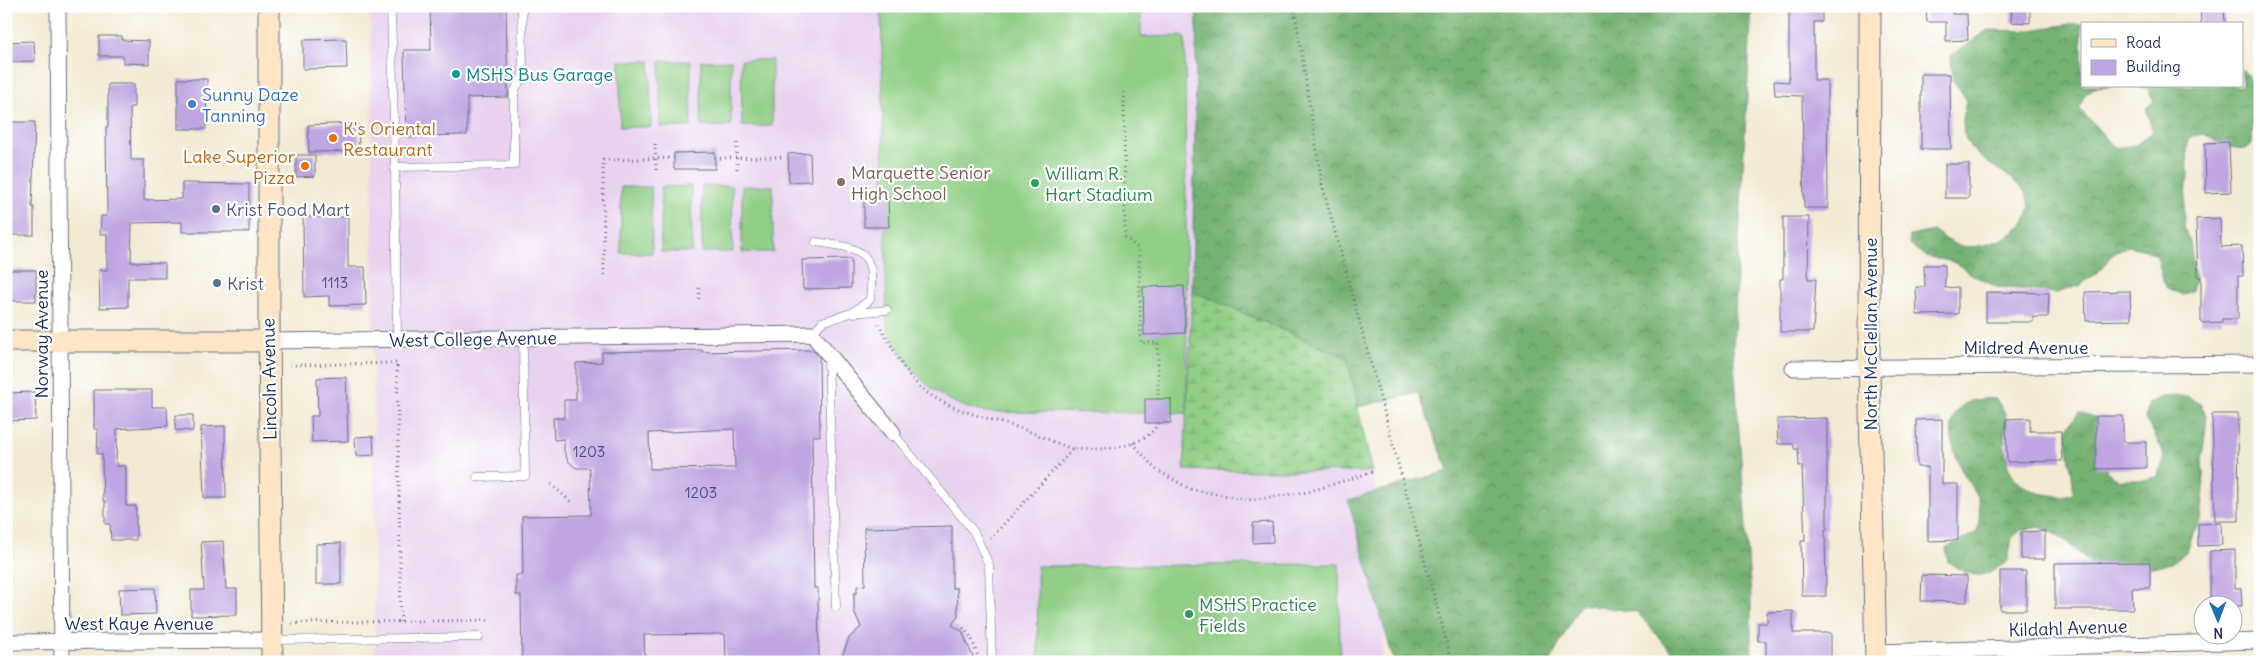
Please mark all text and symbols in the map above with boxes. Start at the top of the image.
legend [2081,22,2244,88]
text: Road [2126,33,2161,52]
text: Building [2126,57,2181,76]
place label: MSHS Bus Garage [466,63,613,86]
marker: MSHS Bus Garage [450,68,462,80]
place label: Sunny Daze Tanning [202,83,299,127]
marker: Sunny Daze Tanning [186,98,198,110]
place label: K's Oriental Restaurant [343,117,436,161]
marker: K's Oriental Restaurant [327,132,339,144]
place label: Lake Superior Pizza [183,145,296,189]
marker: Lake Superior Pizza [299,160,311,172]
place label: Marquette Senior High School [851,161,991,205]
place label: William R. Hart Stadium [1045,162,1153,206]
marker: Marquette Senior High School [835,176,847,188]
marker: William R. Hart Stadium [1029,177,1041,189]
place label: Krist Food Mart [226,198,350,221]
marker: Krist Food Mart [210,203,222,215]
street label: North McClellan Avenue [1859,238,1882,430]
street label: Norway Avenue [30,270,53,398]
place label: Krist [227,272,264,295]
house number: 1113 [322,273,348,292]
marker: Krist [211,277,223,289]
street label: Lincoln Avenue [256,318,282,440]
street label: West College Avenue [389,326,557,352]
street label: Mildred Avenue [1964,336,2088,359]
house number: 1203 [573,442,605,461]
house number: 1203 [685,483,717,502]
place label: MSHS Practice Fields [1199,593,1317,637]
north arrow [2194,596,2244,646]
marker: MSHS Practice Fields [1183,608,1195,620]
street label: West Kaye Avenue [64,612,214,635]
street label: Kildahl Avenue [2008,614,2128,642]
text: N [2213,624,2223,642]

